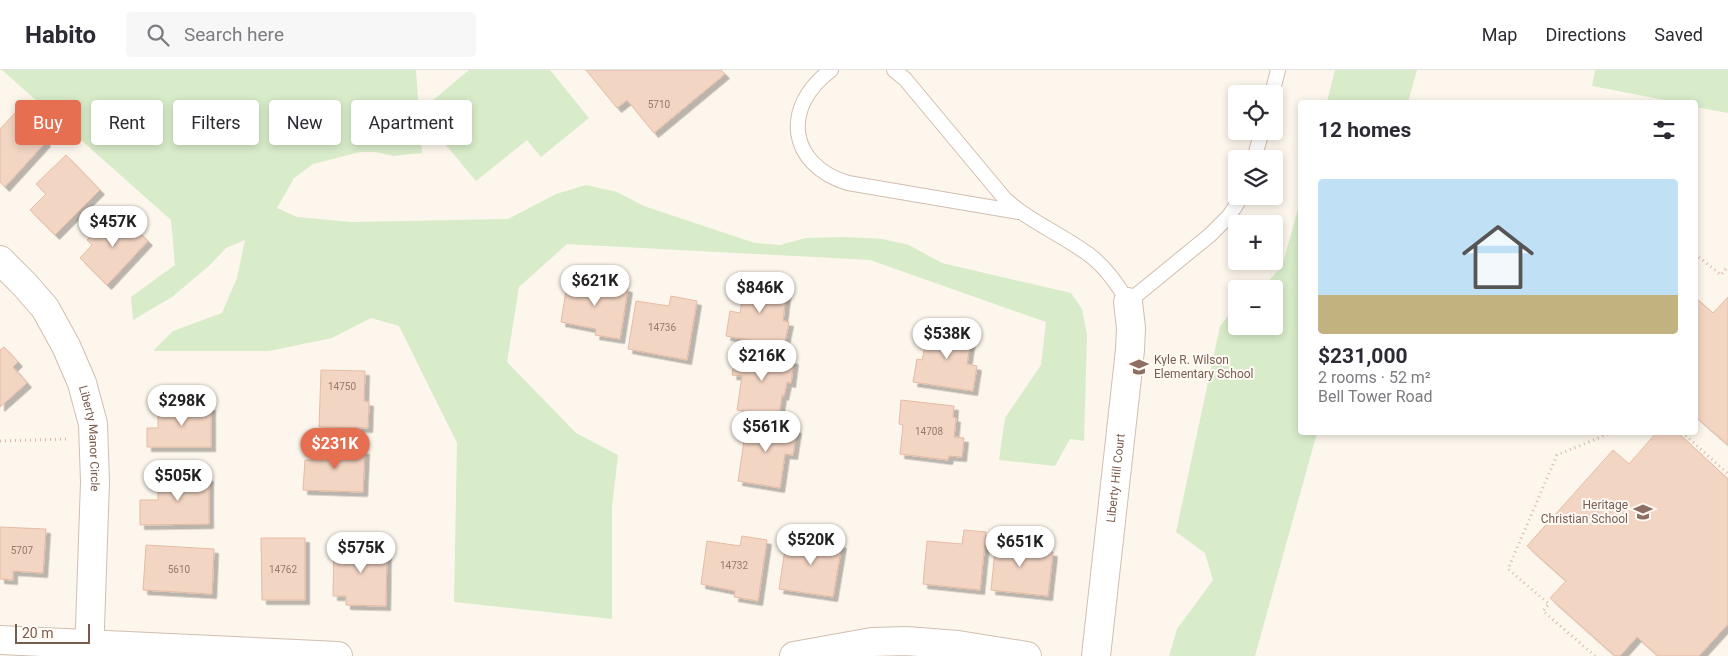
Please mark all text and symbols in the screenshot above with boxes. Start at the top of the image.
search box [126,12,476,57]
text: Habito [25,21,96,49]
icon: search [144,21,172,49]
text: Search here [184,23,284,46]
text: Map [1482,24,1517,45]
text: Directions [1545,24,1626,45]
text: Saved [1654,24,1703,45]
map controls [1228,85,1283,335]
button: locate [1228,85,1283,140]
house number: 5710 [648,99,671,110]
chip: Buy [15,100,81,145]
chip: Rent [91,100,163,145]
chip: Filters [173,100,259,145]
chip: New [269,100,341,145]
chip: Apartment [351,100,472,145]
icon: filters [1650,116,1678,144]
text: 12 homes [1318,118,1411,142]
button: layers [1228,150,1283,205]
pin: $457K [78,206,148,248]
text: $457K [90,212,136,231]
icon: home [1453,212,1543,302]
button: + [1228,215,1283,270]
pin: $621K [560,264,630,307]
text: $621K [572,271,618,290]
pin: $846K [725,272,795,314]
text: $846K [737,278,783,297]
button: − [1228,280,1283,335]
pin: $538K [912,318,982,360]
house number: 14736 [648,322,676,333]
text: $538K [924,324,970,343]
pin: $216K [727,340,797,382]
text: $231,000 [1318,344,1408,368]
text: $216K [739,346,785,365]
place label: Kyle R. Wilson Elementary School [1154,353,1254,381]
school or university icon: Kyle R. Wilson Elementary School [1128,356,1150,378]
text: 2 rooms · 52 m² [1318,368,1431,387]
house number: 14750 [328,381,356,392]
street label: Liberty Manor Circle [76,384,102,492]
pin: $298K [147,384,217,427]
text: Bell Tower Road [1318,387,1432,406]
text: $298K [159,391,205,410]
pin: $561K [731,410,801,453]
text: $561K [743,417,789,436]
house number: 14708 [915,426,943,437]
pin: $231K [300,428,370,470]
street label: Liberty Hill Court [1104,433,1128,523]
text: $231K [312,434,358,453]
pin: $505K [143,460,213,502]
text: $505K [155,466,201,485]
place label: Heritage Christian School [1541,498,1628,526]
school or university icon: Heritage Christian School [1632,501,1654,523]
pin: $520K [776,524,846,566]
pin: $651K [985,526,1055,568]
text: $520K [788,530,834,549]
pin: $575K [326,532,396,574]
text: $651K [997,532,1043,551]
text: $575K [338,538,384,557]
house number: 5707 [11,545,34,556]
house number: 14732 [720,560,748,571]
house number: 5610 [168,564,191,575]
house number: 14762 [269,564,297,575]
scale bar [15,621,90,644]
text: 20 m [22,625,54,641]

